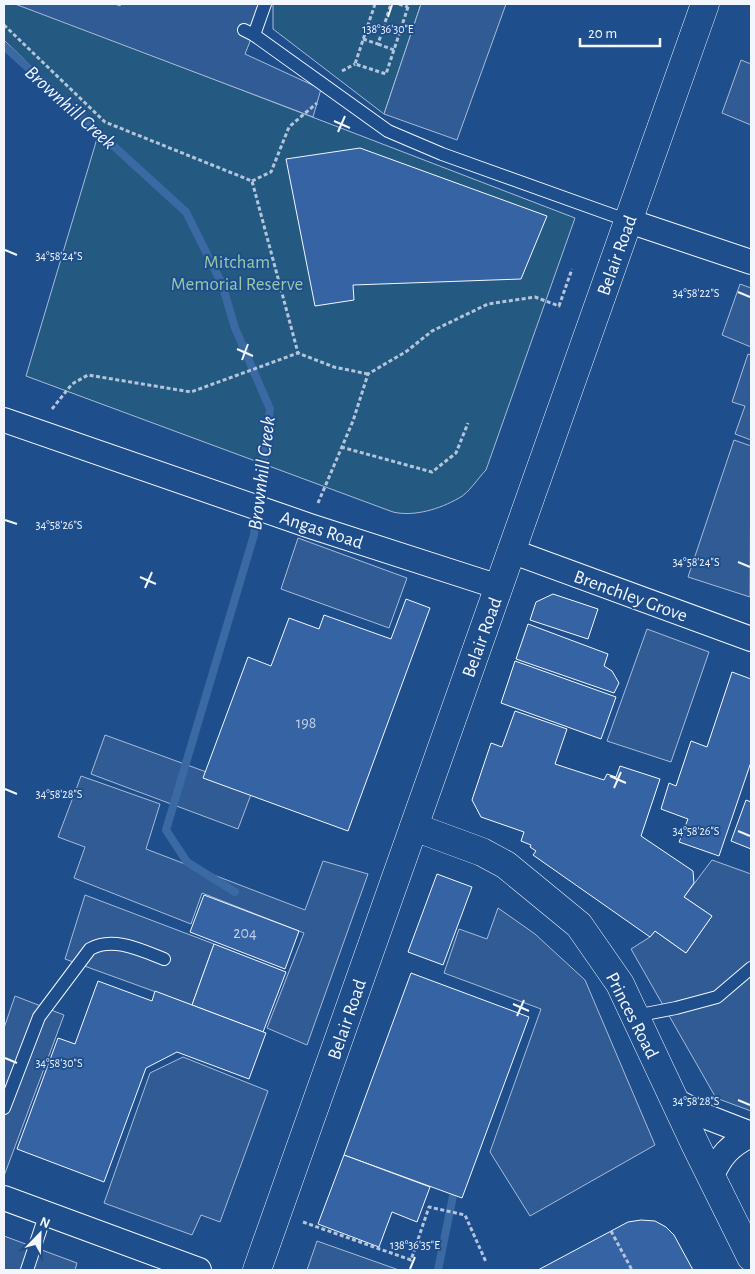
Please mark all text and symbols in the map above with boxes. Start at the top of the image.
scale bar [580,15,660,47]
text: 138°36'30"E [362,23,414,35]
text: 20 m [588,26,617,41]
water label: Brownhill Creek [21,62,120,153]
street label: Belair Road [594,213,641,298]
text: 34°58'24"S [35,250,83,262]
park label: Mitcham Memorial Reserve [171,253,303,294]
text: 34°58'22"S [673,287,720,299]
water label: Brownhill Creek [245,415,279,531]
street label: Angas Road [278,508,366,553]
text: 34°58'26"S [35,519,83,531]
text: 34°58'24"S [672,556,720,568]
street label: Brenchley Grove [571,567,690,626]
street label: Belair Road [459,595,506,680]
house number: 198 [296,715,316,731]
text: 34°58'28"S [35,788,83,800]
text: 34°58'26"S [672,825,720,837]
house number: 204 [233,925,257,941]
street label: Princes Road [602,969,662,1062]
street label: Belair Road [325,977,370,1062]
text: 34°58'30"S [35,1057,83,1069]
text: 34°58'28"S [672,1095,720,1107]
north arrow [15,1209,65,1259]
text: N [37,1215,52,1231]
text: 138°36'35"E [390,1239,440,1251]

